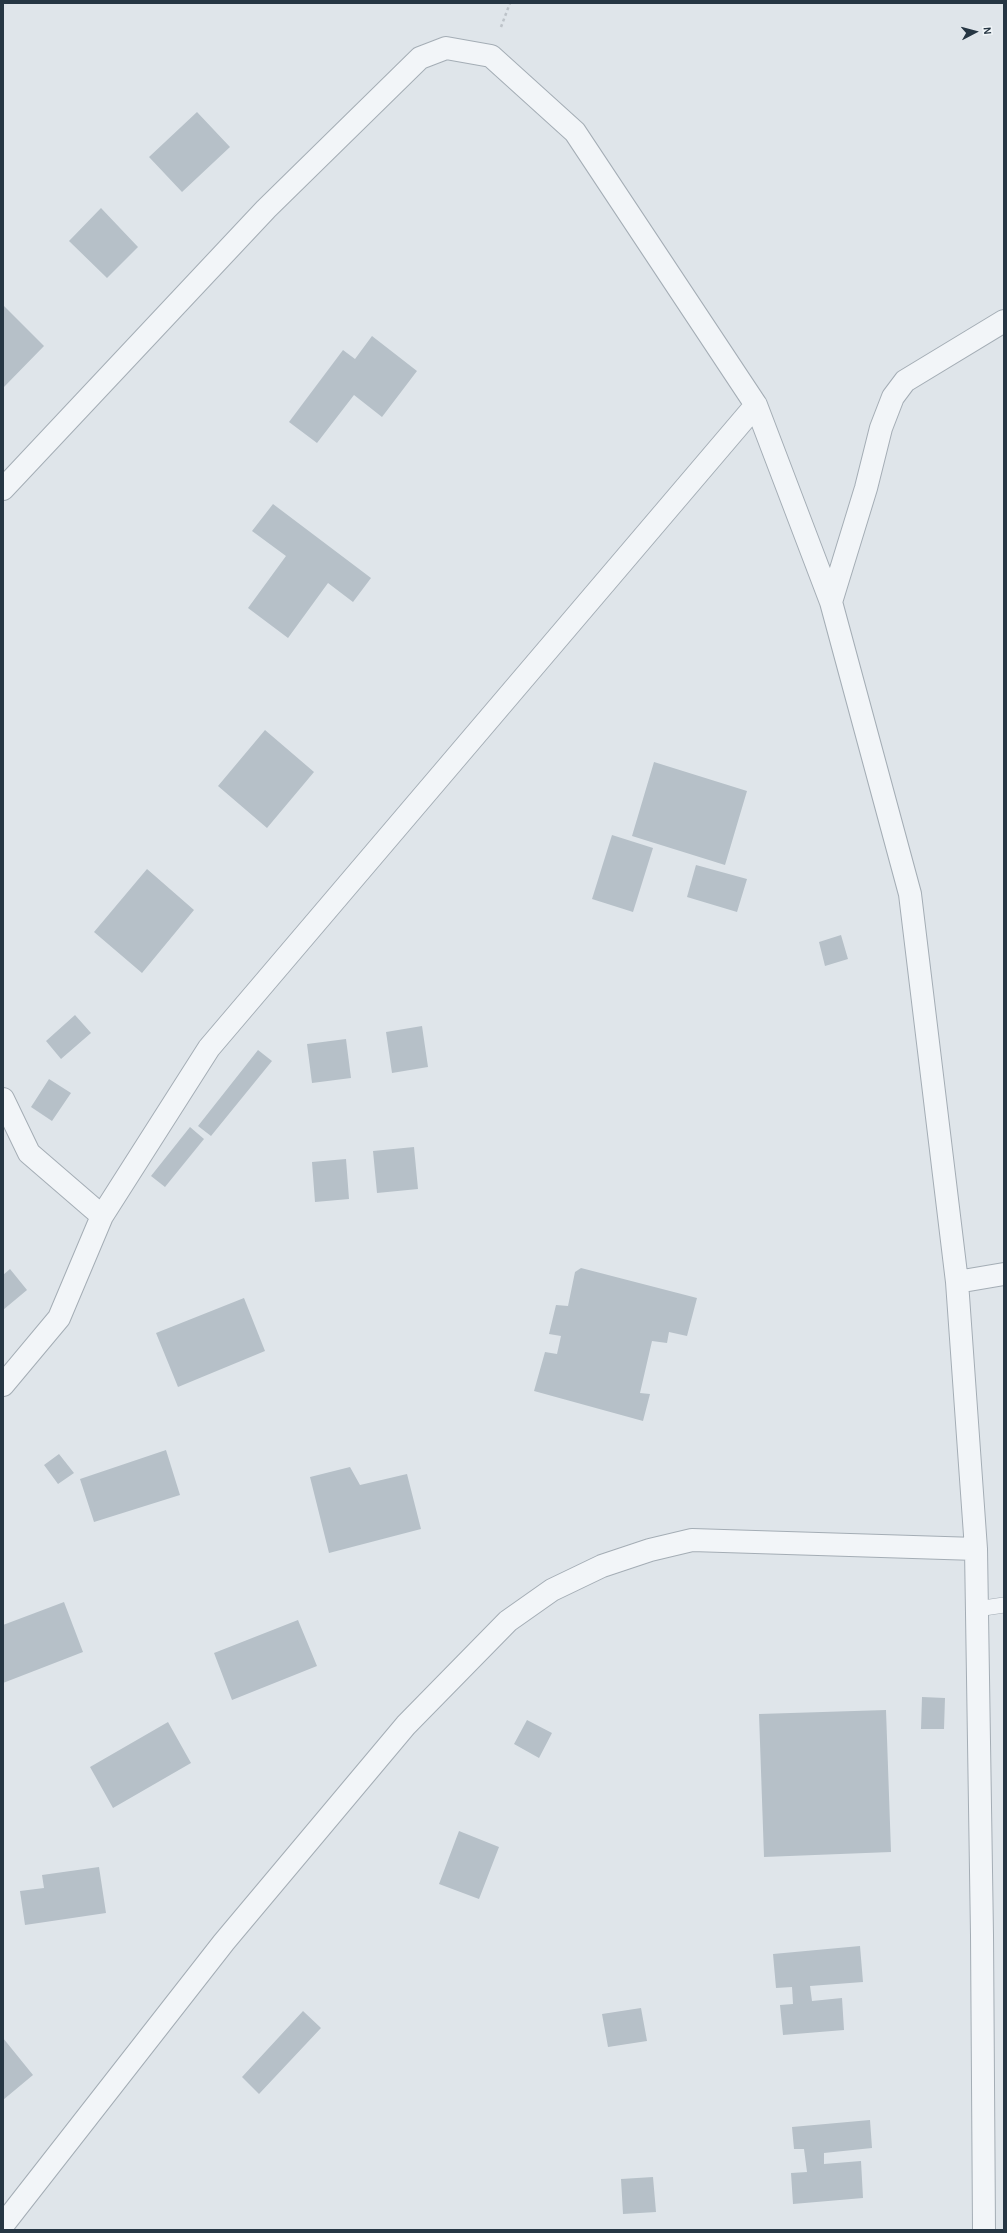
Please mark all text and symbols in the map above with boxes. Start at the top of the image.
north arrow [955,12,995,52]
text: N [982,26,993,35]

